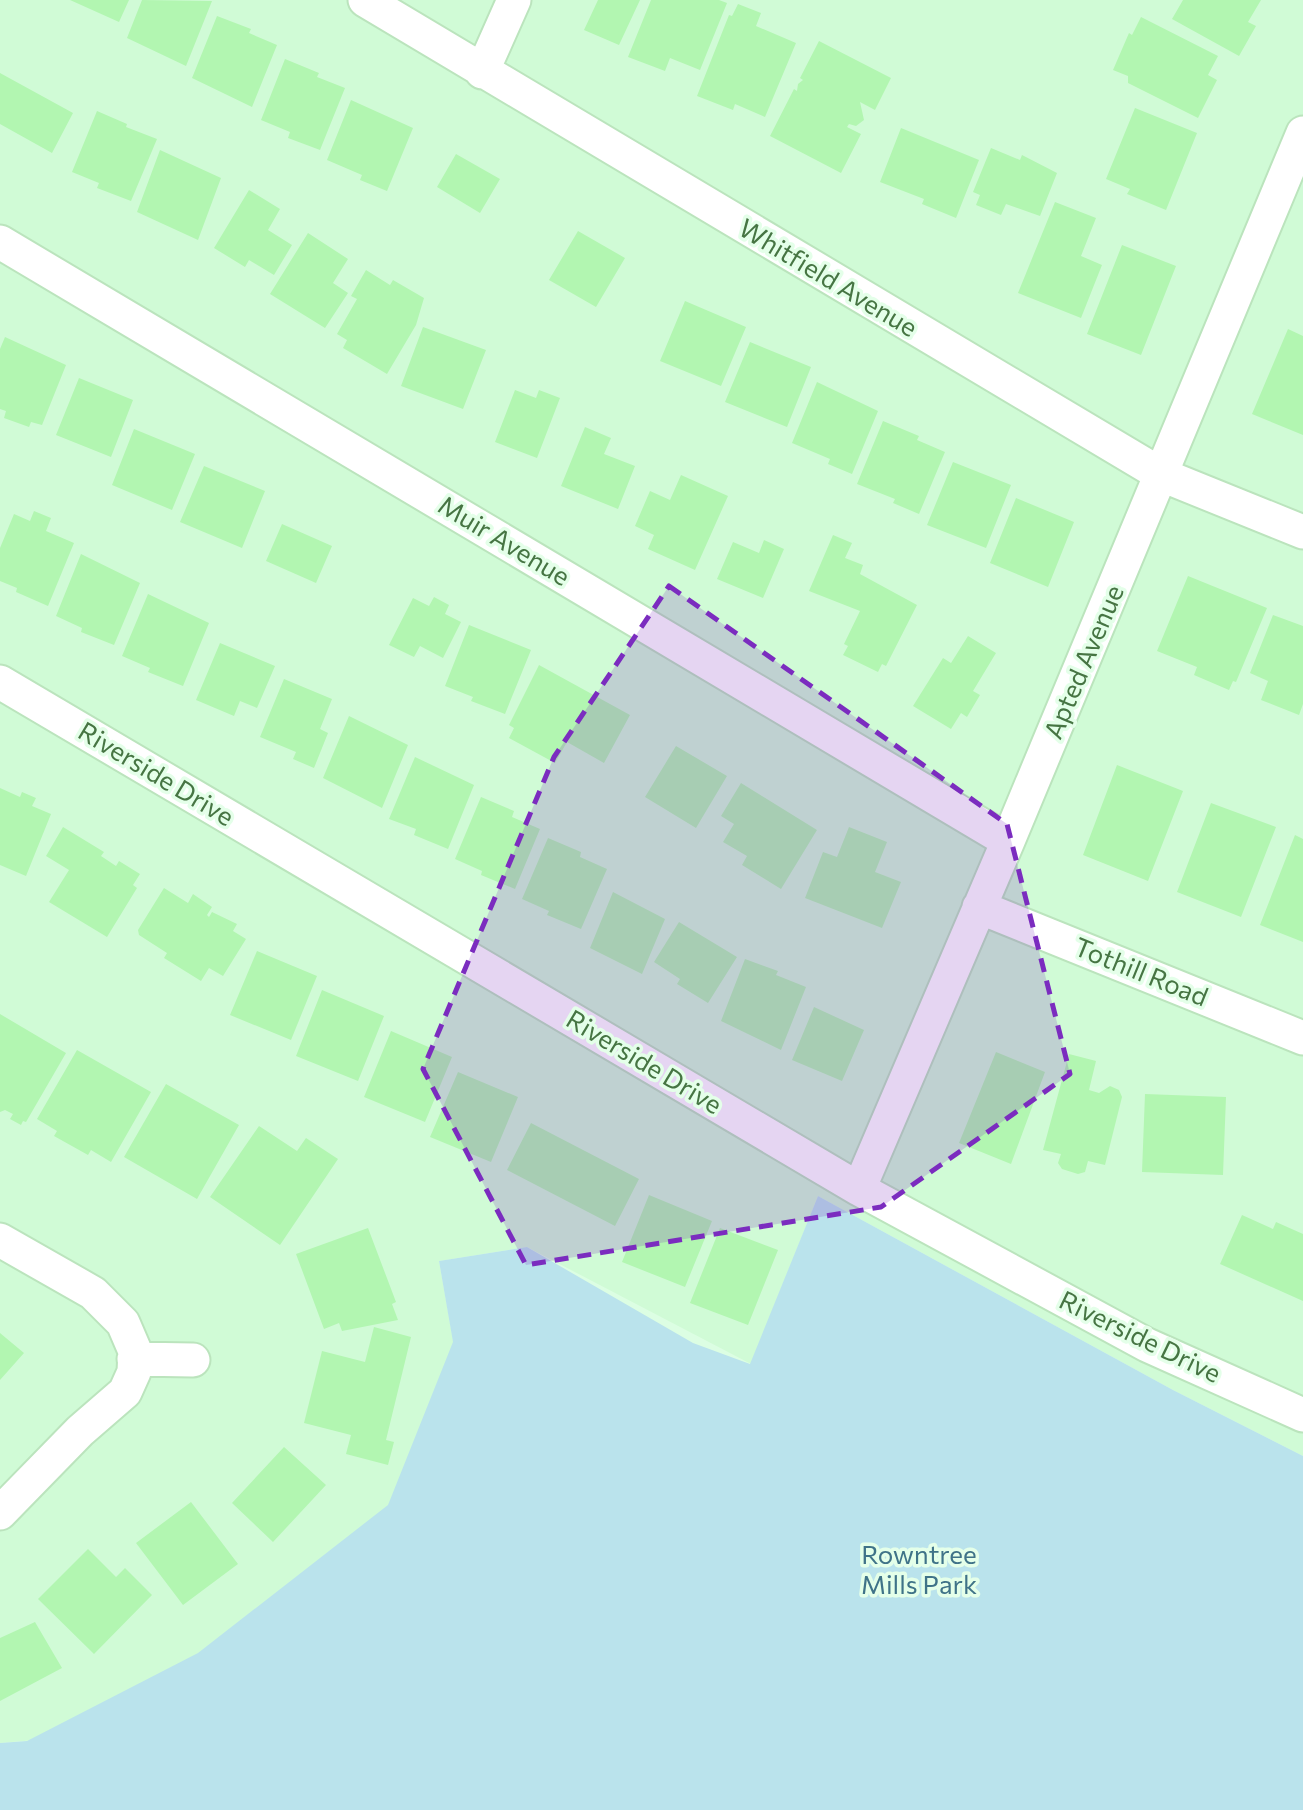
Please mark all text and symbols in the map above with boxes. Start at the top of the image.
street label: Whitfield Avenue [734,211,924,342]
street label: Muir Avenue [433,488,576,591]
street label: Apted Avenue [1036,580,1129,743]
street label: Riverside Drive [73,714,240,831]
street label: Tothill Road [1070,930,1213,1011]
street label: Riverside Drive [561,1002,728,1119]
street label: Riverside Drive [1055,1283,1226,1388]
park label: Rowntree Mills Park [861,1538,977,1599]

